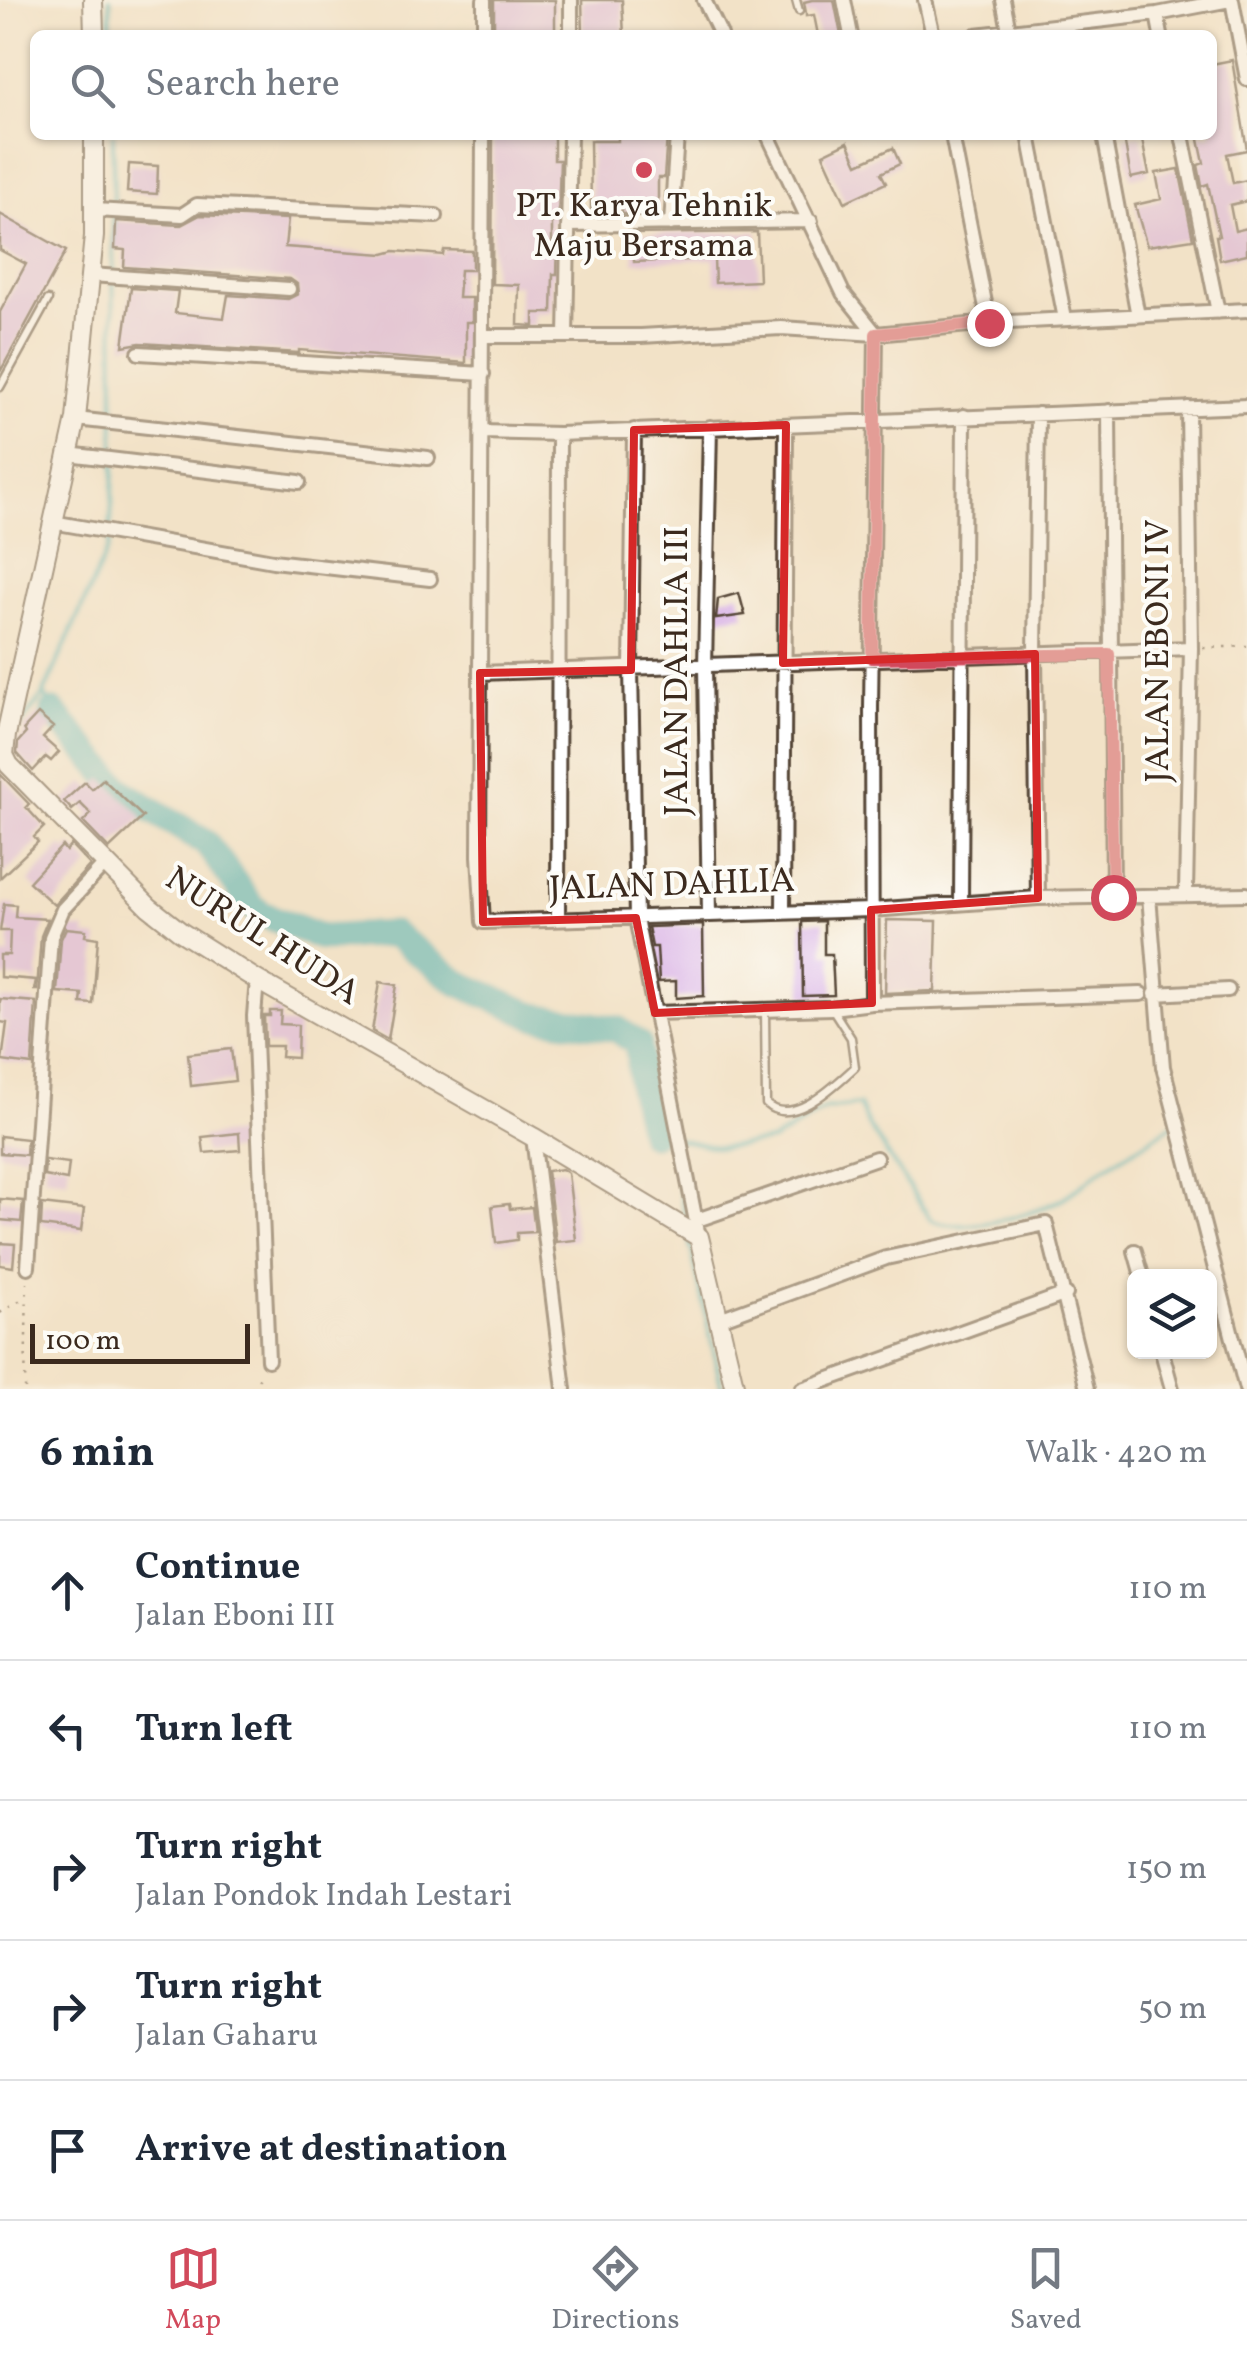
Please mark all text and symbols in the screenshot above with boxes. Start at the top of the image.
search box [30,30,1217,140]
icon: search [65,58,120,113]
text: Search here [145,59,340,112]
marker: PT. Karya Tehnik Maju Bersama [633,159,655,181]
place label: PT. Karya Tehnik Maju Bersama [515,183,773,271]
route end [967,301,1013,347]
street label: JALAN EBONI IV [1135,519,1183,783]
street label: JALAN DAHLIA III [654,526,702,816]
street label: NURUL HUDA [155,856,369,1018]
street label: JALAN DAHLIA [548,858,796,914]
route start [1091,875,1137,921]
map controls [1127,1269,1217,1359]
button: layers [1127,1269,1217,1359]
scale bar [30,1319,250,1364]
text: 100 m [45,1322,120,1361]
text: 6 min [40,1425,155,1484]
text: Walk · 420 m [1025,1432,1207,1476]
text: Continue [135,1542,300,1595]
icon: ahead [40,1563,95,1618]
text: 110 m [1128,1568,1207,1612]
text: Jalan Eboni III [135,1595,335,1639]
icon: left [40,1703,95,1758]
text: Turn left [135,1704,292,1757]
text: 110 m [1128,1708,1207,1752]
text: Turn right [135,1822,322,1875]
icon: right [40,1843,95,1898]
text: 150 m [1126,1848,1207,1892]
text: Jalan Pondok Indah Lestari [135,1875,512,1919]
text: Turn right [135,1962,322,2015]
icon: right [40,1983,95,2038]
text: 50 m [1138,1988,1207,2032]
text: Jalan Gaharu [135,2015,318,2059]
icon: arrive [40,2123,95,2178]
text: Arrive at destination [135,2124,508,2177]
tab: Map [165,2241,221,2340]
tab: Directions [551,2241,680,2340]
tab: Saved [1010,2241,1082,2340]

